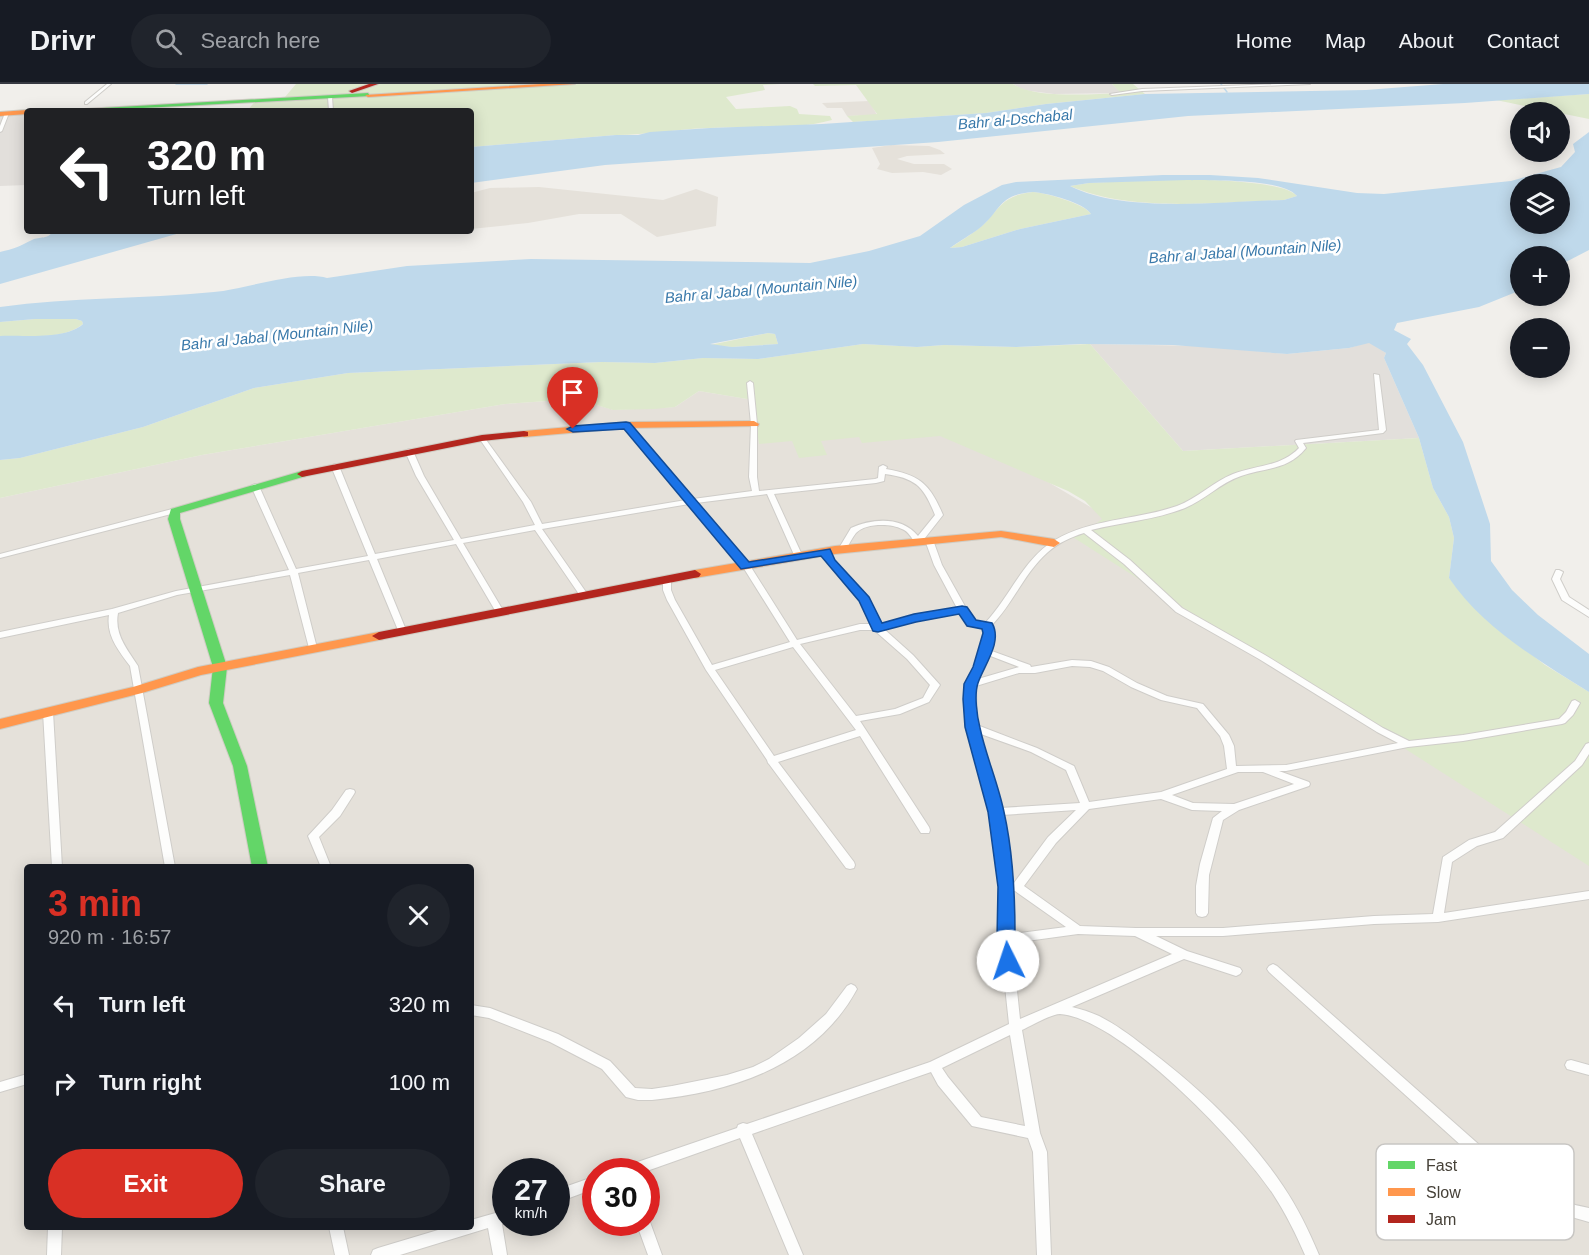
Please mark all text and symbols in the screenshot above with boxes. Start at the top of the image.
search box [131,14,551,68]
text: Drivr [30,25,95,56]
icon: search [152,25,185,58]
text: Search here [200,28,320,53]
text: Home [1236,29,1292,52]
text: Map [1325,29,1366,52]
text: About [1399,29,1454,52]
text: Contact [1487,29,1559,52]
map controls [1510,102,1570,378]
button: sound [1510,102,1570,162]
water label: Bahr al-Dschabal [957,105,1074,132]
icon: left [48,132,126,210]
text: 320 m [147,132,266,179]
button: layers [1510,174,1570,234]
text: Turn left [147,181,245,211]
water label: Bahr al Jabal (Mountain Nile) [1148,236,1342,266]
button: + [1510,246,1570,306]
water label: Bahr al Jabal (Mountain Nile) [664,272,858,306]
water label: Bahr al Jabal (Mountain Nile) [180,316,374,354]
button: − [1510,318,1570,378]
pin [547,367,598,429]
icon: arrive [556,376,589,409]
text: 3 min [48,883,142,924]
button: close [387,884,450,947]
text: 920 m · 16:57 [48,926,171,948]
position arrow [976,929,1040,993]
icon: left [48,989,81,1022]
text: Turn left [99,992,185,1017]
text: 320 m [389,992,450,1017]
icon: right [48,1067,81,1100]
text: Turn right [99,1070,201,1095]
text: 100 m [389,1070,450,1095]
legend [1376,1144,1574,1240]
button: Exit [48,1149,243,1218]
button: Share [255,1149,450,1218]
text: Fast [1426,1157,1458,1174]
speed limit sign: 30 [582,1158,660,1236]
text: 27 [514,1173,548,1206]
text: Slow [1426,1184,1461,1201]
text: km/h [515,1204,547,1221]
text: Jam [1426,1211,1456,1228]

